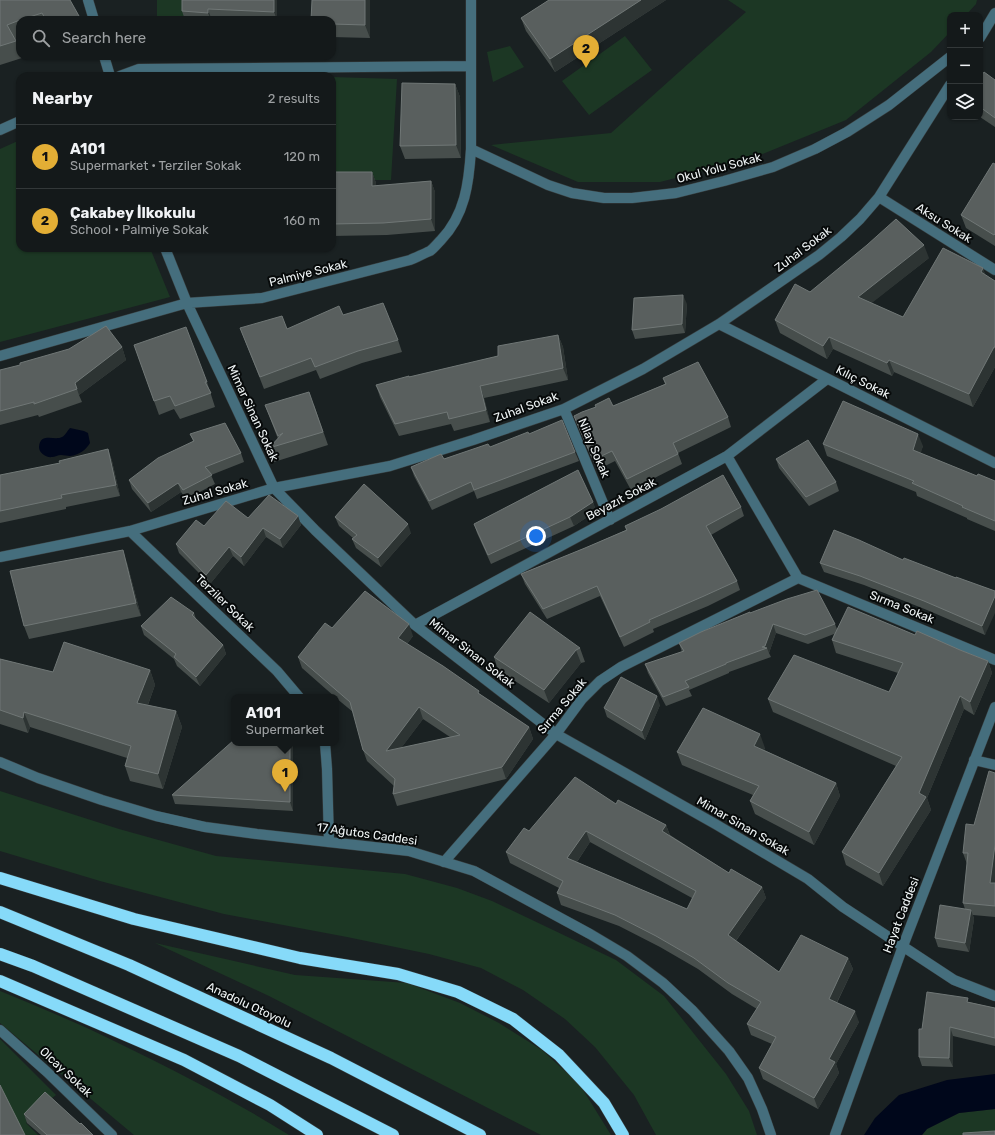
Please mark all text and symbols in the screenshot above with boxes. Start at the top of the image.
map controls [947,12,983,120]
button: + [947,12,983,48]
search box [16,16,336,60]
icon: search [30,27,52,49]
text: Search here [62,29,146,47]
pin: 2 [573,35,599,68]
button: − [947,48,983,84]
button: layers [947,84,983,120]
text: Nearby [32,88,93,108]
text: 2 results [268,91,320,106]
text: A101 [70,140,105,158]
text: 1 [42,149,48,164]
text: 120 m [284,149,320,164]
street label: Okul Yolu Sokak [675,150,764,186]
text: Supermarket · Terziler Sokak [70,158,241,173]
street label: Aksu Sokak [913,200,975,246]
text: Çakabey İlkokulu [70,204,196,222]
text: 2 [41,213,49,228]
text: 160 m [284,213,320,228]
text: School · Palmiye Sokak [70,222,209,237]
street label: Zuhal Sokak [772,223,835,275]
street label: Palmiye Sokak [267,256,349,289]
street label: Kılıç Sokak [834,362,893,402]
street label: Mimar Sinan Sokak [225,363,282,464]
street label: Zuhal Sokak [492,389,561,425]
street label: Nilay Sokak [575,416,613,481]
street label: Beyazıt Sokak [584,474,659,523]
street label: Zuhal Sokak [181,476,250,508]
your location [526,526,546,546]
street label: Terziler Sokak [193,571,258,635]
street label: Sırma Sokak [868,588,937,627]
street label: Mimar Sinan Sokak [426,615,518,691]
street label: Sırma Sokak [535,675,590,737]
popup [231,694,339,746]
text: A101 [246,704,281,722]
text: Supermarket [246,722,324,737]
pin: 1 [272,759,298,792]
street label: Mimar Sinan Sokak [694,794,793,859]
street label: 17 Ağutos Caddesi [316,820,418,848]
street label: Hayat Caddesi [880,875,922,955]
street label: Anadolu Otoyolu [204,979,294,1031]
street label: Olcay Sokak [37,1044,96,1100]

